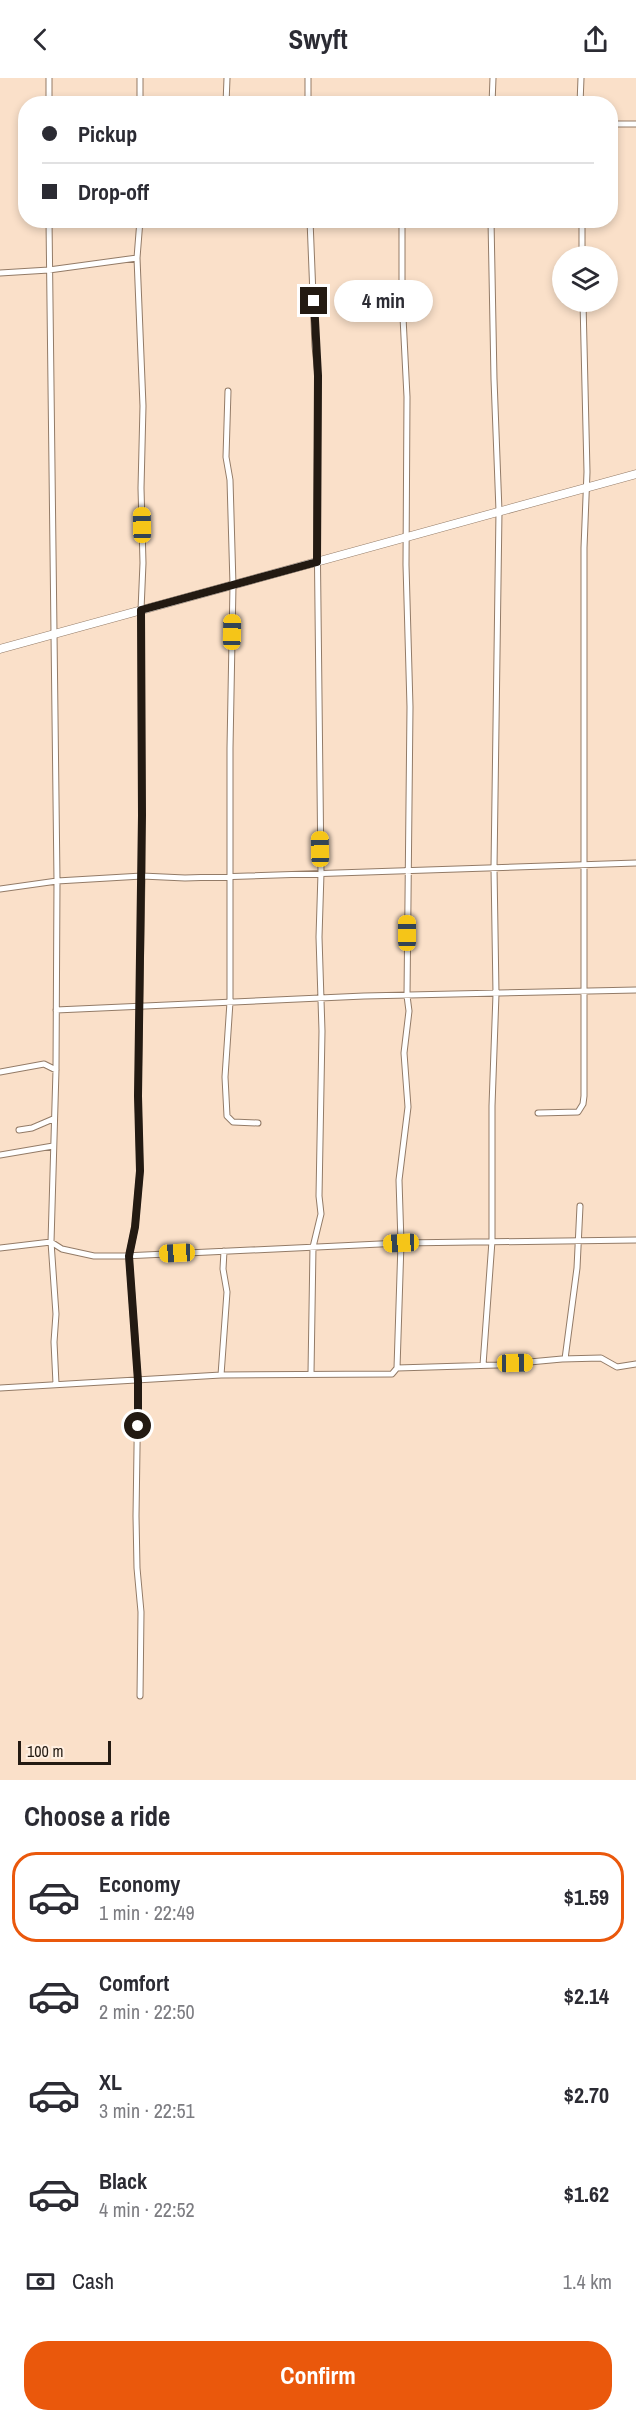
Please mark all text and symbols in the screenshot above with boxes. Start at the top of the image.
text: Swyft [288,21,348,57]
icon: back [24,23,57,56]
icon: share [579,23,612,56]
text: Pickup [78,119,137,149]
text: Drop-off [78,177,149,207]
map controls [552,246,618,312]
button: layers [552,246,618,312]
callout: 4 min [335,280,434,322]
route end [300,287,327,314]
text: 4 min [362,287,405,314]
car [133,507,151,543]
car [223,614,241,650]
car [311,831,329,867]
car [398,915,416,951]
car [383,1233,419,1253]
car [159,1243,195,1263]
car [497,1354,533,1372]
route start [124,1412,151,1439]
scale bar [18,1738,111,1766]
text: 100 m [27,1740,63,1762]
text: Choose a ride [24,1798,170,1834]
text: Economy [99,1869,180,1899]
icon: car [27,1870,81,1924]
text: $1.59 [564,1882,609,1912]
text: 1 min · 22:49 [99,1899,195,1926]
text: Comfort [99,1968,169,1998]
icon: car [27,1969,81,2023]
text: $2.14 [564,1981,609,2011]
text: 2 min · 22:50 [99,1998,195,2025]
text: XL [99,2067,122,2097]
icon: car [27,2068,81,2122]
text: $2.70 [564,2080,609,2110]
text: 3 min · 22:51 [99,2097,195,2124]
text: Black [99,2166,147,2196]
icon: car [27,2167,81,2221]
text: $1.62 [564,2179,609,2209]
text: 4 min · 22:52 [99,2196,195,2223]
icon: cash [24,2265,57,2298]
text: Cash [72,2266,114,2296]
text: 1.4 km [563,2268,612,2295]
button: Confirm [24,2341,612,2410]

